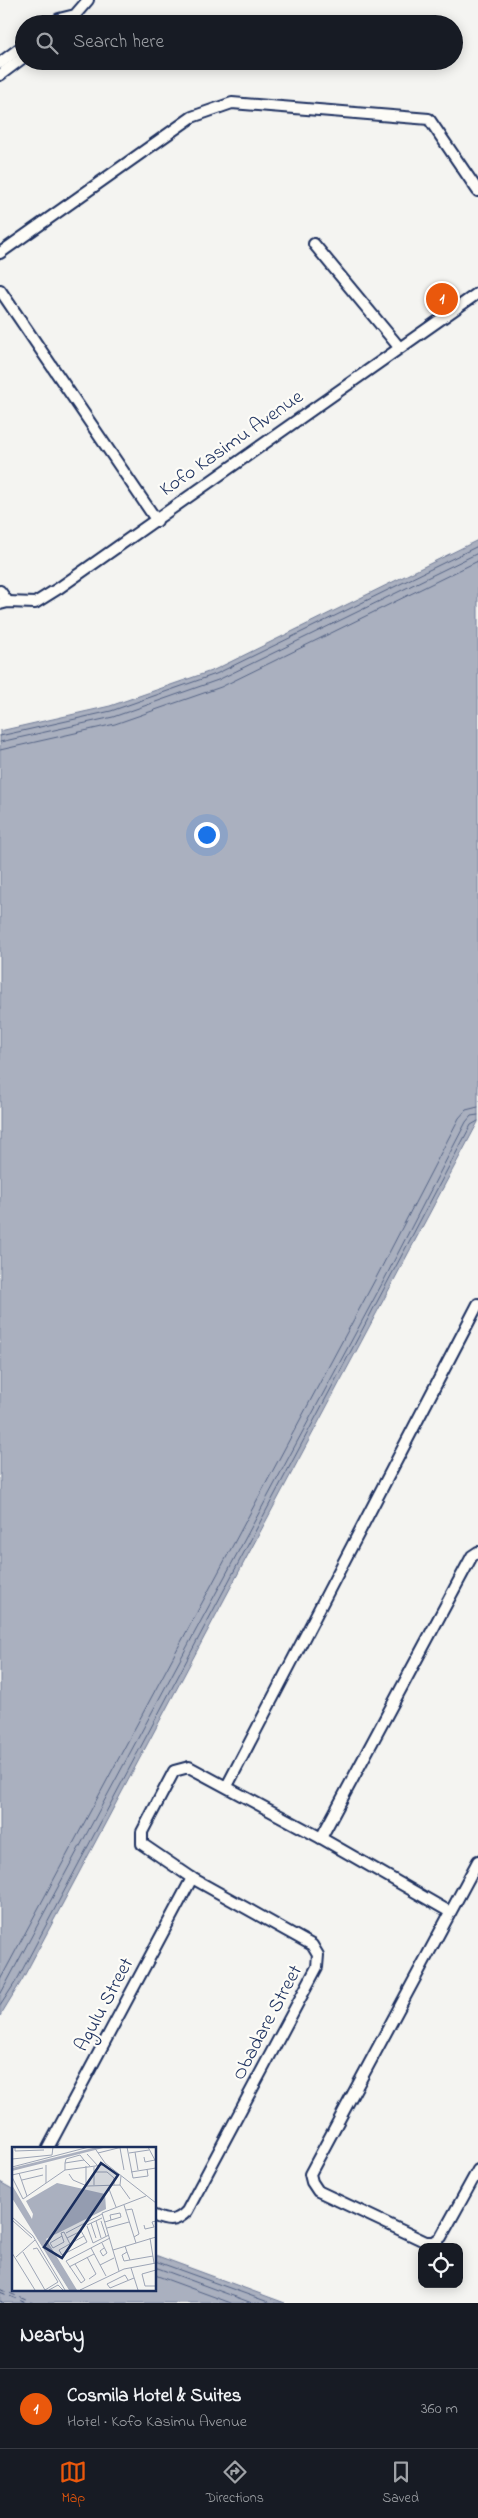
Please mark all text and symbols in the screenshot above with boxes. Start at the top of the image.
search box [15,15,463,70]
icon: search [33,29,61,57]
text: Search here [73,29,164,56]
pin: 1 [426,280,458,318]
street label: Kofo Kasimu Avenue [154,383,310,505]
your location [194,822,220,848]
street label: Agulu Street [68,1953,143,2058]
street label: Obadare Street [225,1960,311,2086]
inset map [12,2147,156,2290]
map controls [418,2243,463,2288]
button: locate [418,2243,463,2288]
text: Nearby [20,2321,84,2351]
text: Cosmila Hotel & Suites [67,2383,242,2410]
text: 1 [33,2397,39,2421]
text: 360 m [421,2397,458,2421]
text: Hotel · Kofo Kasimu Avenue [67,2410,247,2434]
tab: Map [59,2458,87,2509]
tab: Directions [206,2458,264,2509]
tab: Saved [382,2458,419,2509]

